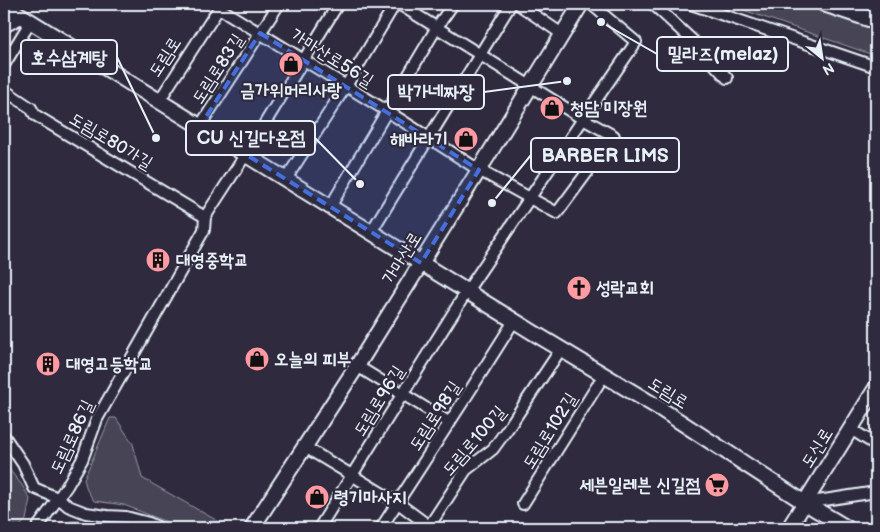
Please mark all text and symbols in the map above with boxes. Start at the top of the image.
street label: 가마산로56길 [287,24,378,92]
street label: 도림로83길 [188,30,249,108]
north arrow [798,32,848,82]
street label: 도림로 [144,33,186,81]
callout: 밀라즈(melaz) [657,37,788,71]
callout: 호수삼계탕 [21,40,117,74]
text: 밀라즈(melaz) [667,43,779,66]
text: 호수삼계탕 [31,47,108,70]
shop icon: 금가위머리사랑 [278,51,304,77]
text: N [819,59,837,79]
callout: 박가네짜장 [388,75,484,109]
place label: 금가위머리사랑 [240,80,342,101]
text: 박가네짜장 [398,81,475,104]
shop icon: 청담 미장원 [539,95,565,121]
place label: 청담 미장원 [570,98,647,119]
street label: 도림로80가길 [66,108,157,174]
callout: CU 신길다온점 [186,121,315,155]
shop icon: 해바라기 [453,126,479,152]
text: CU 신길다온점 [197,127,306,150]
place label: 해바라기 [390,129,448,150]
callout: BARBER LIMS [531,138,679,172]
text: BARBER LIMS [541,145,669,168]
street label: 가마산로 [378,228,426,288]
building icon: 대영중학교 [145,247,171,273]
place label: 대영중학교 [176,250,248,271]
church icon: 성락교회 [566,275,592,301]
place label: 성락교회 [596,278,654,299]
shop icon: 오늘의 피부 [244,346,270,372]
place label: 오늘의 피부 [274,349,351,370]
building icon: 대영고등학교 [35,351,61,377]
place label: 대영고등학교 [66,354,153,375]
street label: 도림로96길 [349,361,409,440]
street label: 도림로 [644,373,692,413]
street label: 도림로98길 [405,377,466,455]
street label: 도림로102길 [518,388,582,473]
street label: 도림로86길 [46,396,99,477]
street label: 도림로100길 [438,401,510,480]
street label: 도신로 [797,424,837,472]
supermarket icon: 세븐일레븐 신길점 [704,472,730,498]
place label: 세븐일레븐 신길점 [579,475,701,496]
shop icon: 령기마사지 [304,484,330,510]
place label: 령기마사지 [334,487,406,508]

